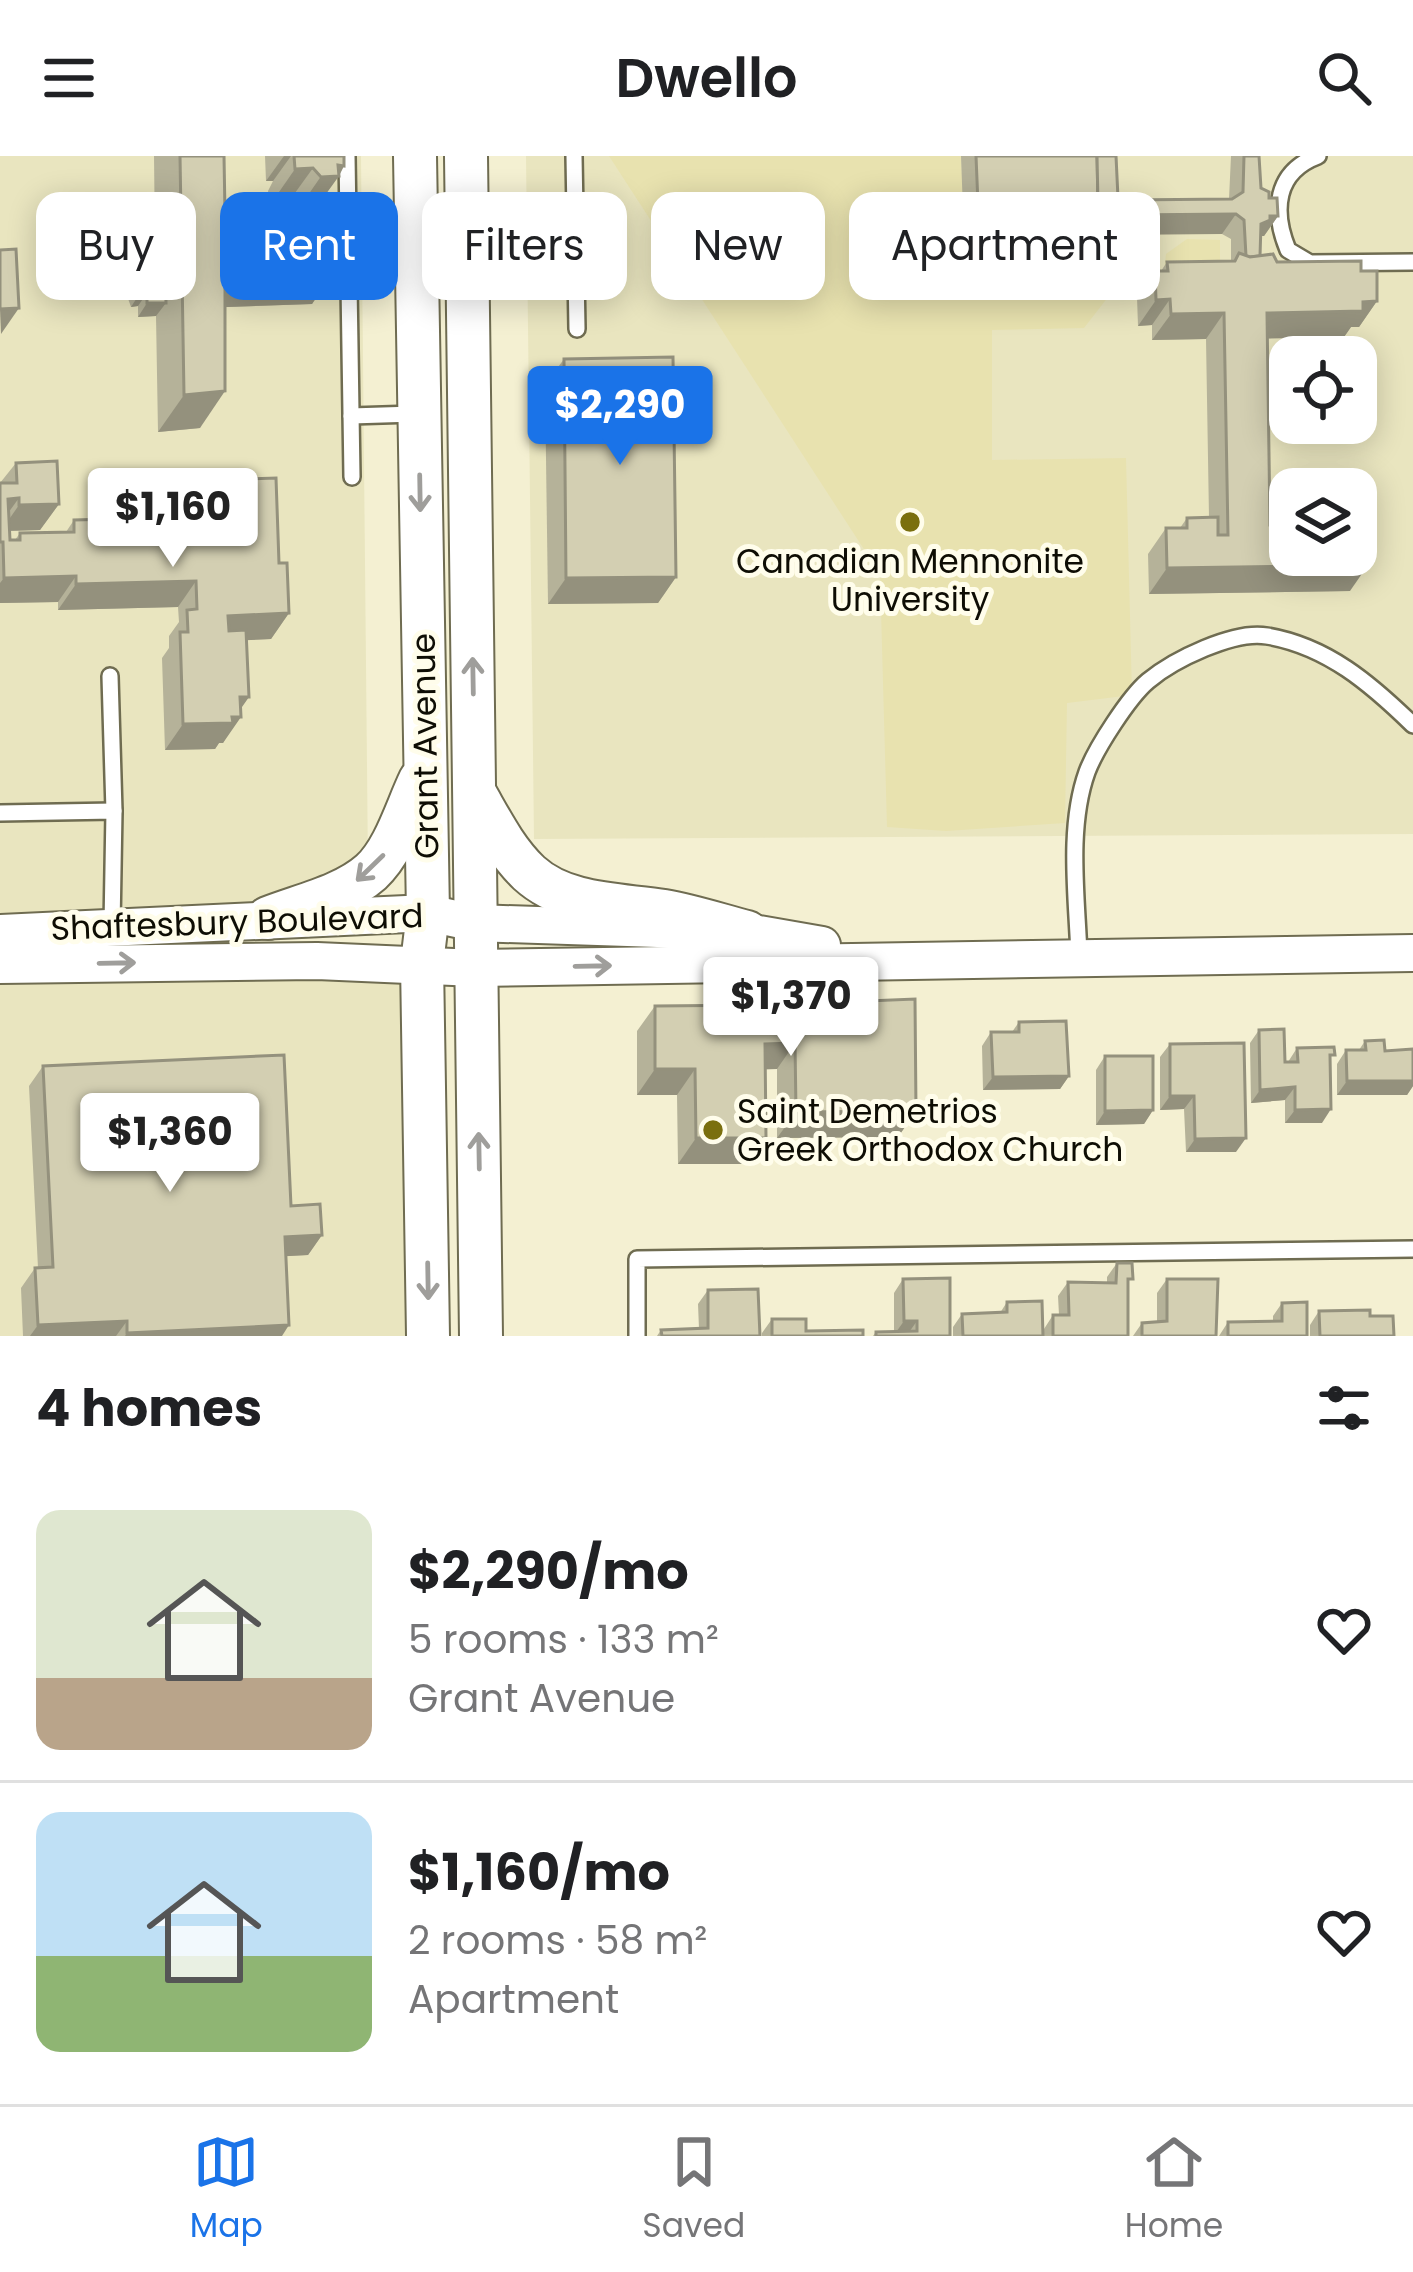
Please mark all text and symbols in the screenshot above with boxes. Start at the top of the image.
text: Dwello [615,40,798,116]
icon: menu [36,45,102,111]
icon: search [1311,45,1377,111]
chip: Buy [36,192,196,300]
chip: Rent [220,192,398,300]
chip: Filters [422,192,627,300]
chip: New [651,192,825,300]
chip: Apartment [849,192,1160,300]
map controls [1269,336,1377,576]
button: locate [1269,336,1377,444]
pin: $2,290 [522,366,718,468]
text: $2,290 [555,377,685,432]
pin: $1,160 [75,468,271,570]
button: layers [1269,468,1377,576]
one-way arrow [409,473,432,512]
text: $1,160 [115,479,231,534]
marker: Canadian Mennonite University [897,509,923,535]
place label: Canadian Mennonite University [736,538,1084,623]
street label: Grant Avenue [400,633,450,859]
one-way arrow [462,657,485,696]
one-way arrow [356,853,386,882]
street label: Shaftesbury Boulevard [50,892,424,952]
one-way arrow [97,952,136,974]
one-way arrow [573,954,612,977]
pin: $1,370 [693,957,889,1059]
text: $1,370 [730,968,852,1023]
place label: Saint Demetrios Greek Orthodox Church [737,1088,1123,1173]
pin: $1,360 [72,1093,268,1195]
text: $1,360 [107,1104,233,1159]
marker: Saint Demetrios Greek Orthodox Church [700,1117,726,1143]
one-way arrow [467,1132,490,1171]
one-way arrow [416,1261,439,1300]
text: 4 homes [36,1372,262,1444]
icon: filters [1311,1375,1377,1441]
text: $2,290/mo [408,1535,689,1607]
icon: home [132,1558,276,1702]
icon: heart [1311,1597,1377,1663]
text: 5 rooms · 133 m² [408,1612,719,1667]
text: Grant Avenue [408,1671,675,1726]
text: $1,160/mo [408,1836,670,1908]
icon: home [132,1860,276,2004]
icon: heart [1311,1899,1377,1965]
text: 2 rooms · 58 m² [408,1913,707,1968]
text: Apartment [408,1972,619,2027]
tab: Map [190,2129,263,2251]
tab: Saved [642,2129,745,2251]
tab: Home [1125,2129,1223,2251]

